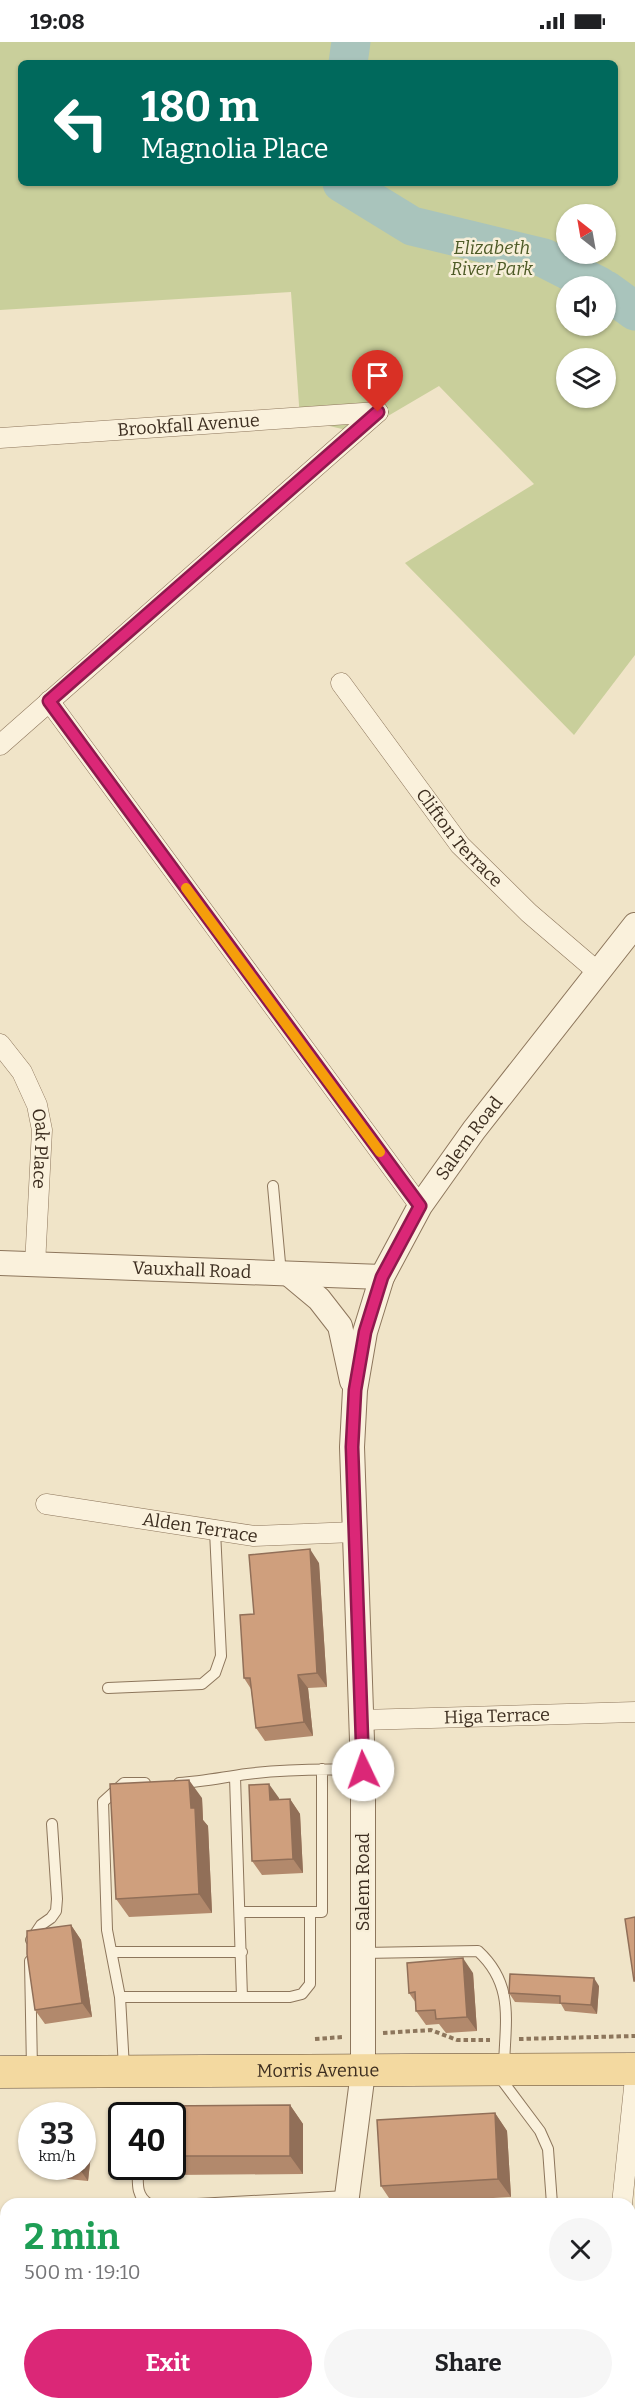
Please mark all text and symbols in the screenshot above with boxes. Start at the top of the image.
text: 19:08 [30,8,85,35]
text: 180 m [141,82,259,132]
icon: left [42,84,120,162]
text: Magnolia Place [141,133,328,165]
north arrow [556,204,616,264]
map controls [556,204,616,408]
park label: Elizabeth River Park [451,237,533,280]
button: sound [556,276,616,336]
button: layers [556,348,616,408]
pin [352,350,403,412]
icon: arrive [361,359,394,392]
street label: Brookfall Avenue [117,409,261,441]
street label: Clifton Terrace [411,784,507,892]
street label: Salem Road [431,1092,507,1184]
street label: Oak Place [27,1107,53,1190]
street label: Vauxhall Road [132,1257,252,1283]
street label: Alden Terrace [141,1508,259,1547]
street label: Higa Terrace [444,1703,550,1729]
position arrow [331,1738,395,1802]
street label: Salem Road [352,1833,374,1931]
street label: Morris Avenue [257,2059,379,2082]
speed limit sign: 40 [108,2102,186,2180]
text: 33 [40,2116,74,2152]
text: km/h [38,2147,76,2165]
text: 2 min [24,2215,120,2259]
button: close [549,2218,612,2281]
text: 500 m · 19:10 [24,2260,141,2284]
button: Exit [24,2329,312,2398]
button: Share [324,2329,612,2398]

